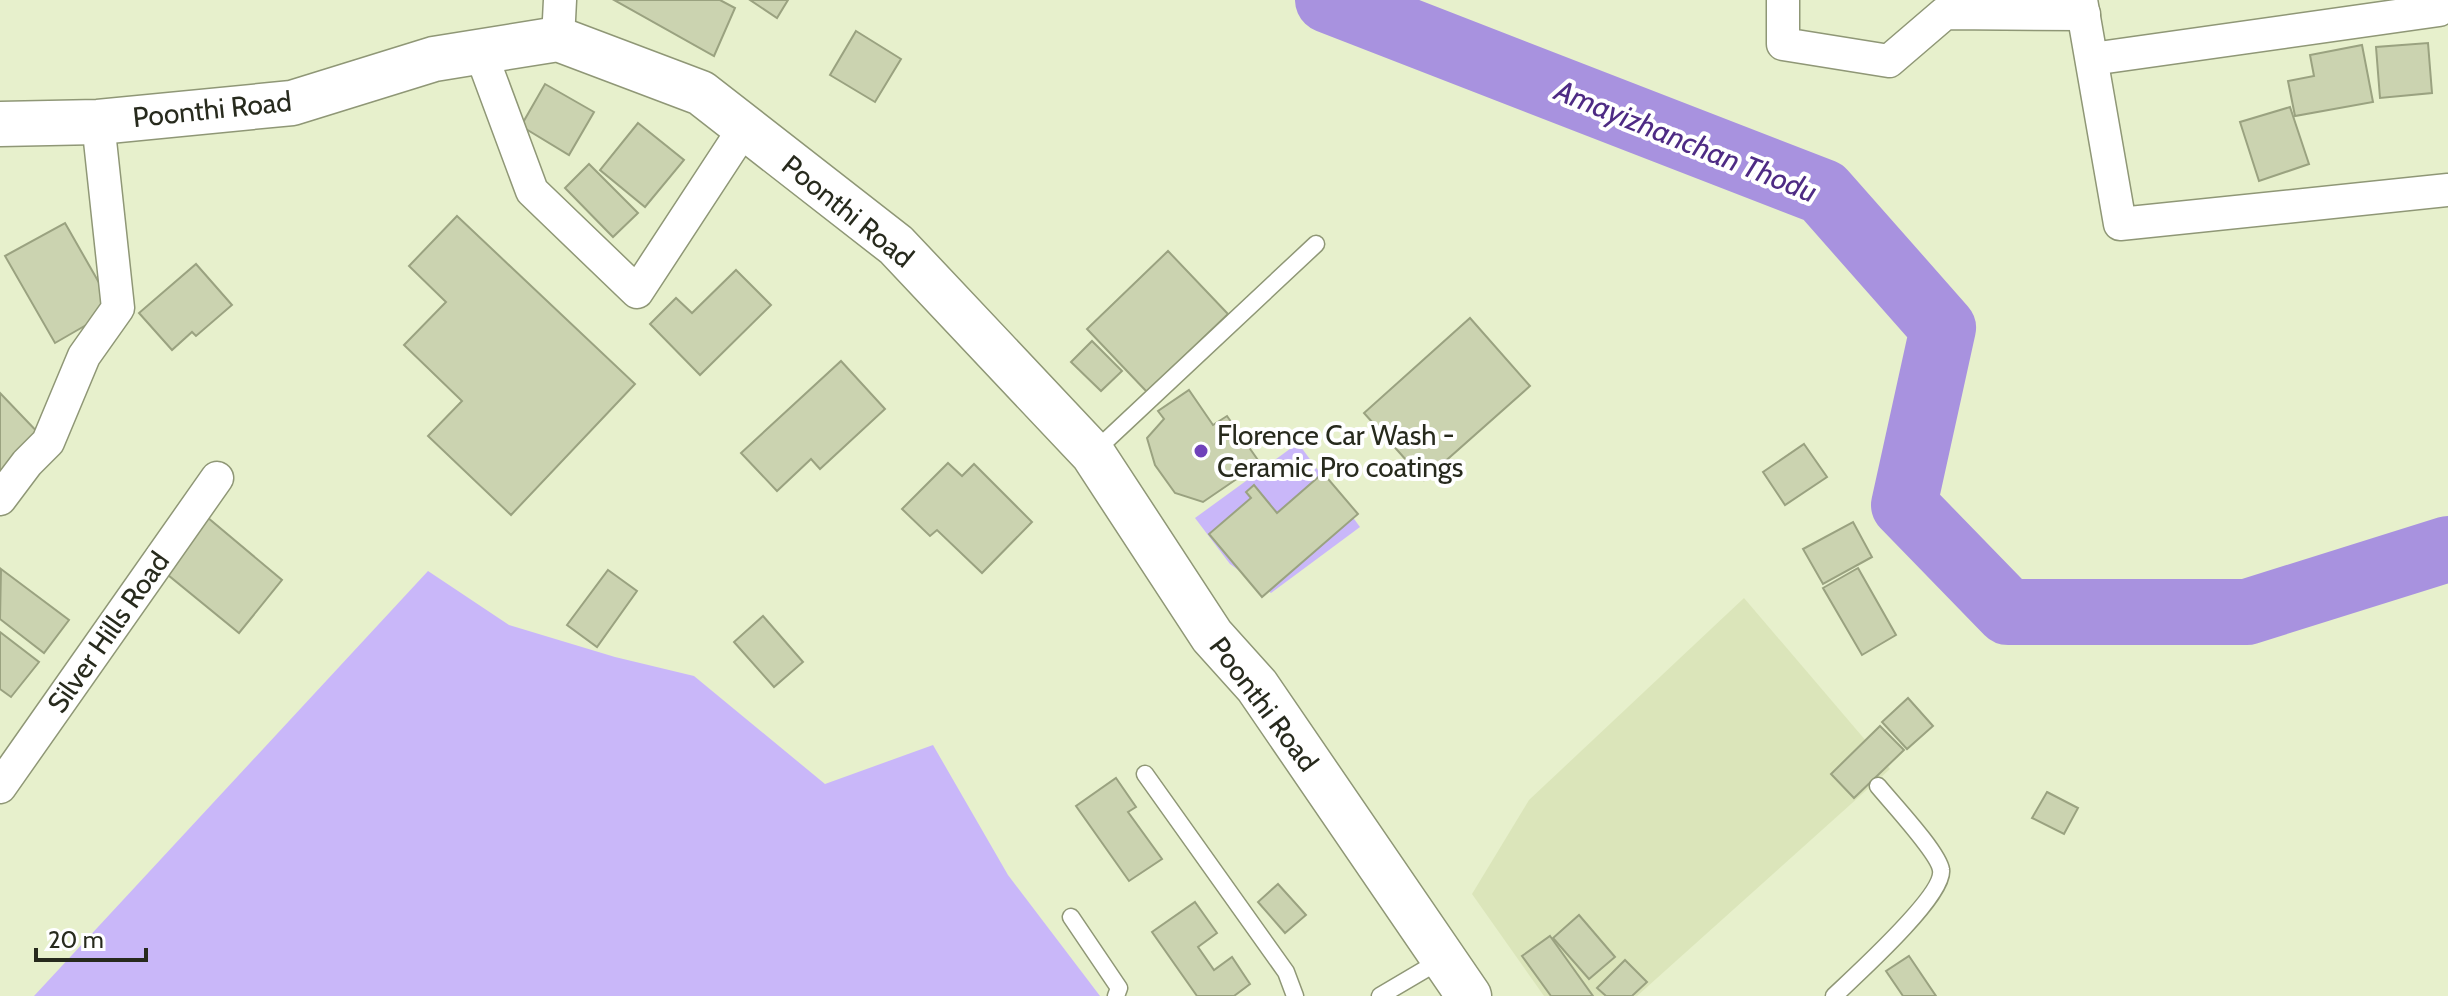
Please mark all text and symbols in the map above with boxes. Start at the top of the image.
water label: Amayizhanchan Thodu [1548,71,1822,210]
street label: Poonthi Road [131,84,293,134]
street label: Poonthi Road [775,148,921,274]
place label: Florence Car Wash - Ceramic Pro coatings [1217,418,1463,484]
marker: Florence Car Wash - Ceramic Pro coatings [1192,442,1210,460]
street label: Silver Hills Road [40,545,176,719]
street label: Poonthi Road [1202,630,1326,778]
scale bar [36,912,146,962]
text: 20 m [48,925,104,954]

